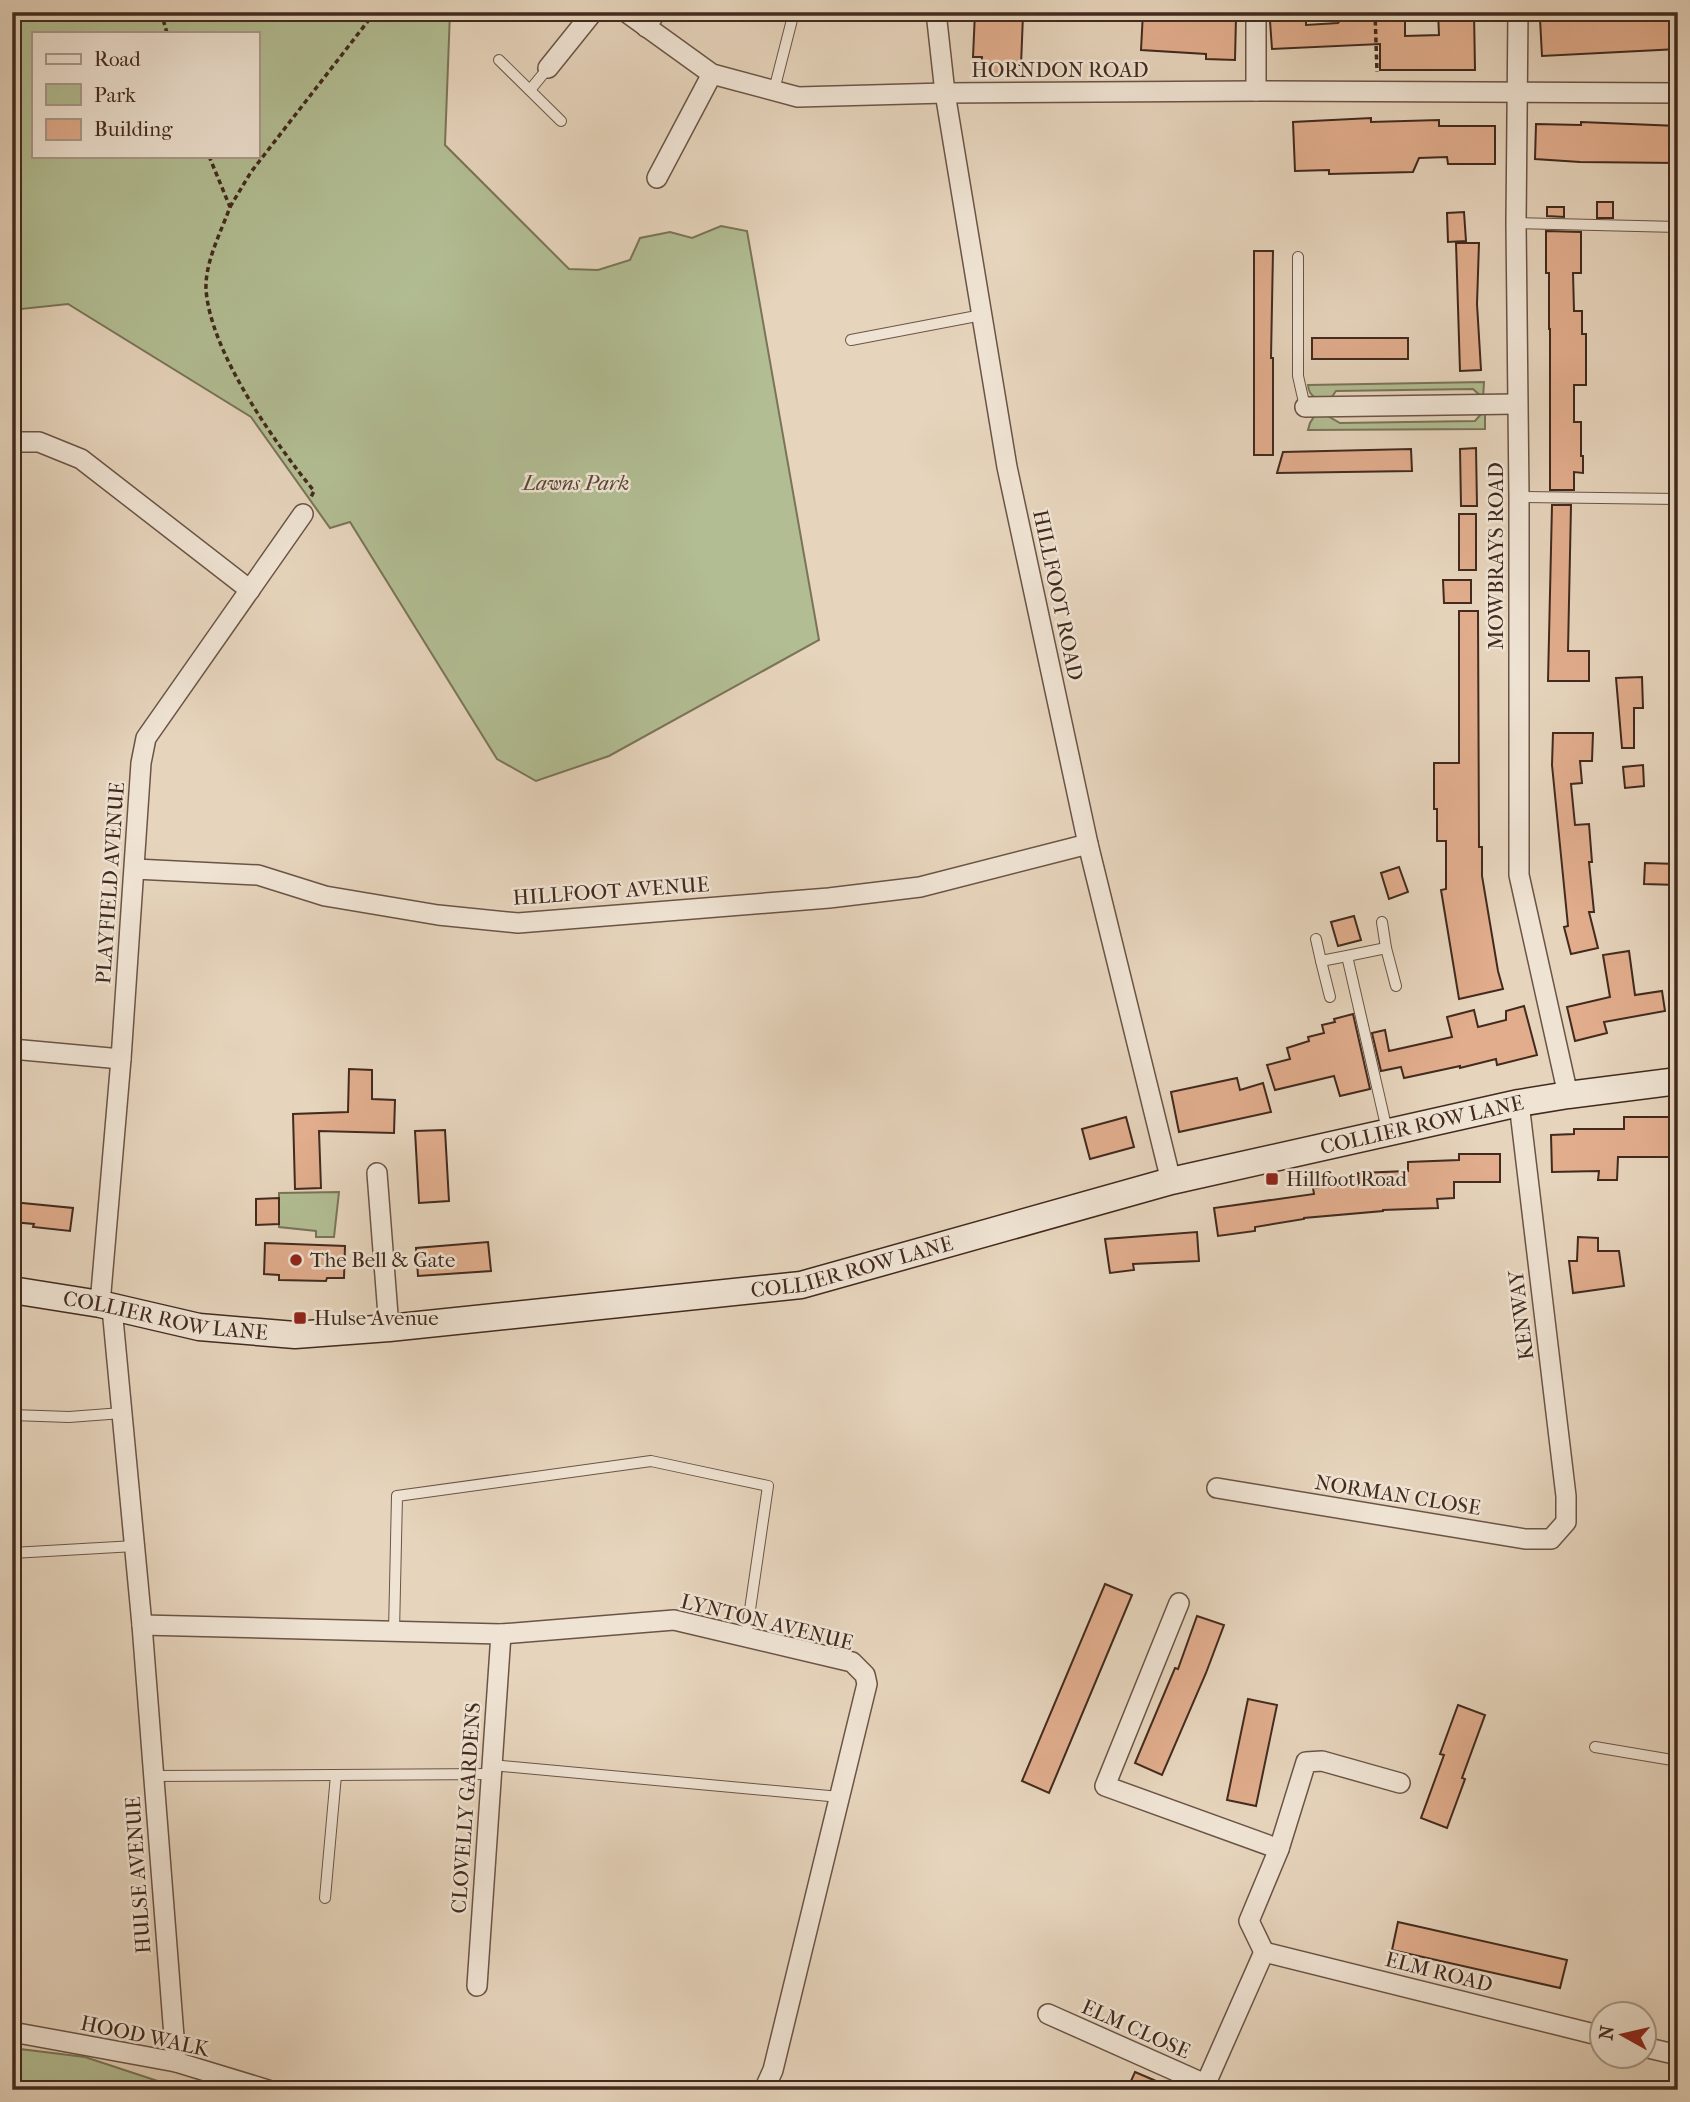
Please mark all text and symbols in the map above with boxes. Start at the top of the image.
legend [32,32,259,158]
text: Road [94,47,141,71]
street label: HORNDON ROAD [971,58,1149,82]
text: Park [94,83,136,107]
text: Building [94,117,173,141]
street label: MOWBRAYS ROAD [1484,462,1508,650]
park label: Lawns Park [521,471,629,495]
street label: HILLFOOT ROAD [1028,508,1088,682]
street label: PLAYFIELD AVENUE [91,781,129,985]
street label: HILLFOOT AVENUE [512,872,710,910]
street label: COLLIER ROW LANE [1318,1090,1526,1159]
place label: Hillfoot Road [1286,1167,1408,1191]
marker: Hillfoot Road [1264,1171,1280,1187]
street label: COLLIER ROW LANE [750,1231,956,1302]
place label: The Bell & Gate [310,1248,455,1272]
marker: The Bell & Gate [288,1252,304,1268]
street label: KENWAY [1503,1268,1538,1361]
street label: COLLIER ROW LANE [62,1286,269,1345]
place label: Hulse Avenue [314,1306,439,1330]
marker: Hulse Avenue [292,1310,308,1326]
street label: NORMAN CLOSE [1313,1470,1483,1520]
street label: LYNTON AVENUE [678,1589,856,1655]
street label: CLOVELLY GARDENS [447,1702,485,1914]
street label: HULSE AVENUE [121,1795,155,1954]
street label: ELM ROAD [1383,1947,1495,1997]
street label: ELM CLOSE [1078,1994,1194,2064]
north arrow [1588,2000,1658,2070]
street label: HOOD WALK [79,2011,213,2062]
text: N [1595,2024,1619,2041]

